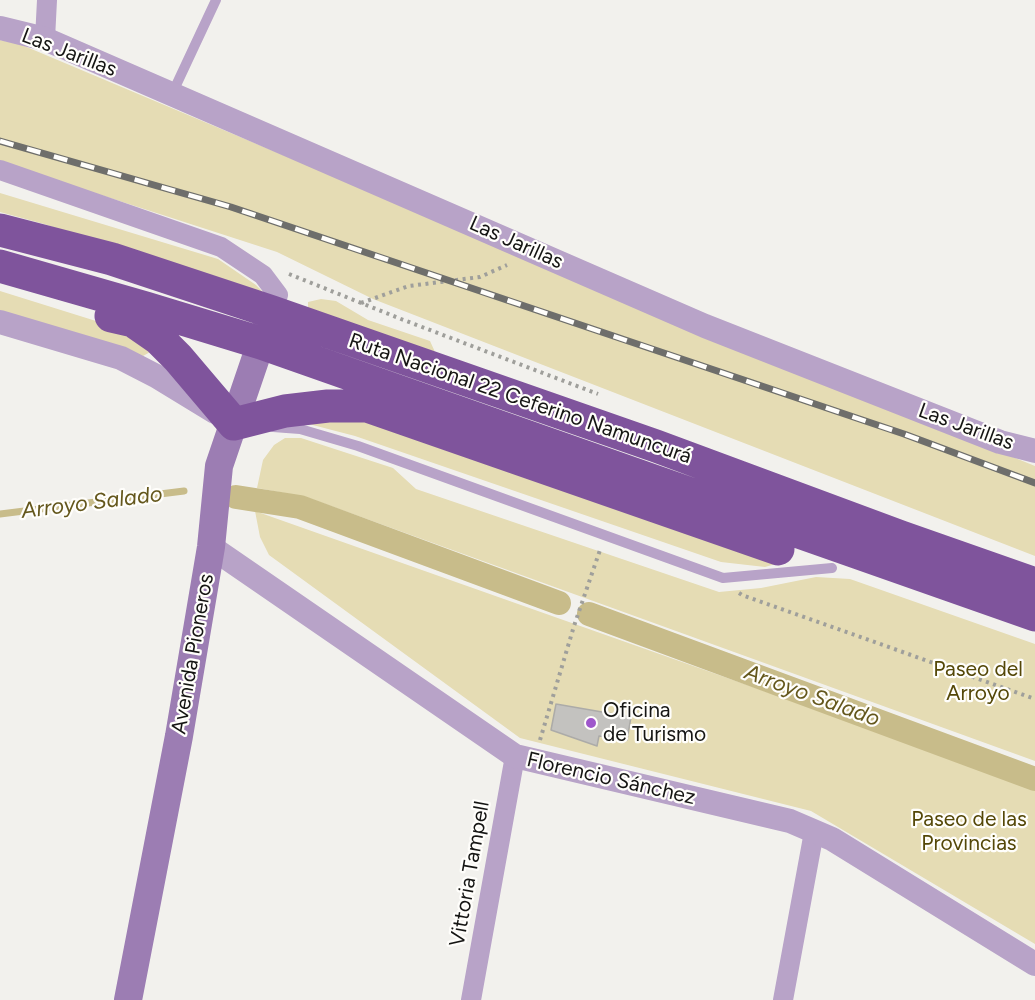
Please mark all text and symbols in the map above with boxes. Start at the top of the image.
street label: Las Jarillas [18,23,120,83]
street label: Las Jarillas [465,211,567,275]
street label: Ruta Nacional 22 Ceferino Namuncurá [345,328,695,470]
street label: Las Jarillas [915,398,1017,456]
water label: Arroyo Salado [20,481,164,525]
street label: Avenida Pioneros [166,572,220,736]
park label: Paseo del Arroyo [933,657,1023,707]
water label: Arroyo Salado [741,659,883,733]
place label: Oficina de Turismo [603,698,706,748]
marker: Oficina de Turismo [584,716,598,730]
street label: Florencio Sánchez [524,747,698,811]
street label: Vittoria Tampell [445,799,495,949]
park label: Paseo de las Provincias [911,807,1027,857]

